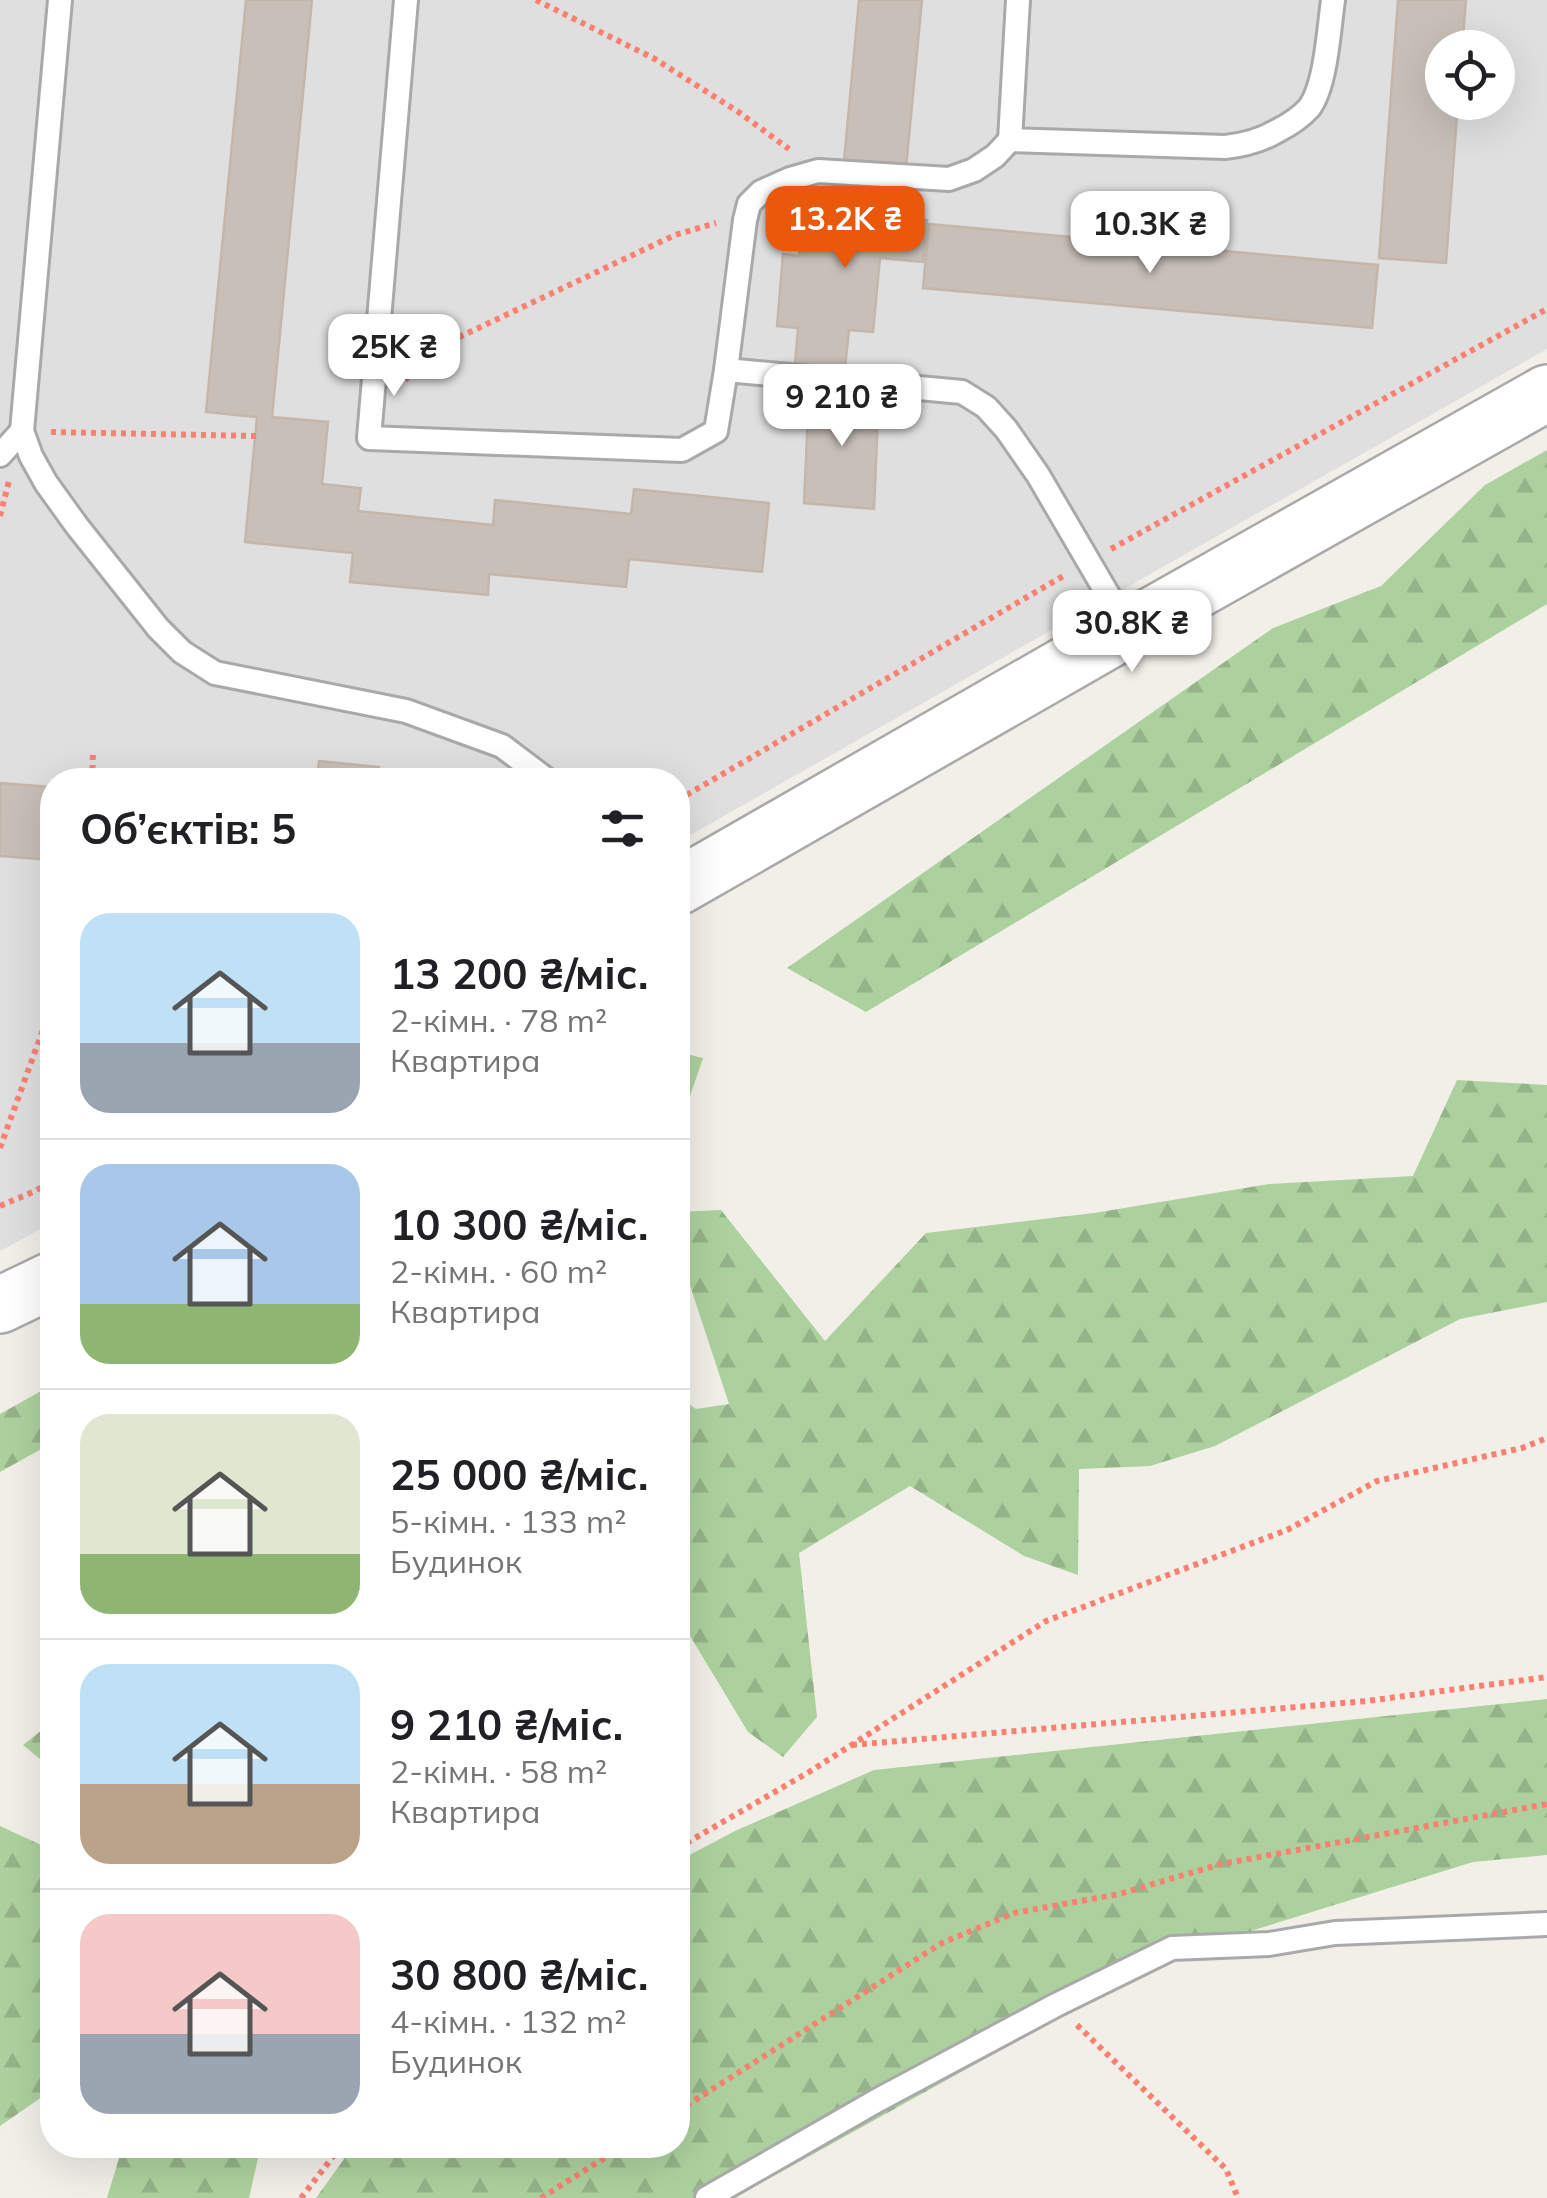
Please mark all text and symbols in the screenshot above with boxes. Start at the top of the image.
map controls [1425,30,1515,120]
button: locate [1425,30,1515,120]
pin: 13.2K ₴ [753,186,937,271]
pin: 10.3K ₴ [1058,191,1242,276]
text: 13.2K ₴ [788,198,902,238]
text: 10.3K ₴ [1093,203,1207,243]
pin: 25K ₴ [324,314,464,399]
text: 25K ₴ [350,326,438,366]
pin: 9 210 ₴ [750,364,934,449]
text: 9 210 ₴ [785,376,899,416]
pin: 30.8K ₴ [1040,590,1224,675]
text: 30.8K ₴ [1075,602,1189,642]
icon: filters [595,801,650,856]
text: Об’єктів: 5 [80,802,296,855]
text: 13 200 ₴/міс. [390,947,648,1000]
icon: home [160,953,280,1073]
text: 2-кімн. · 78 m² [390,1000,607,1040]
text: Квартира [390,1040,541,1080]
text: 10 300 ₴/міс. [390,1198,648,1251]
icon: home [160,1204,280,1324]
text: 2-кімн. · 60 m² [390,1251,607,1291]
text: Квартира [390,1291,541,1331]
text: 25 000 ₴/міс. [390,1448,648,1501]
icon: home [160,1454,280,1574]
text: 5-кімн. · 133 m² [390,1501,626,1541]
text: Будинок [390,1541,522,1581]
text: 9 210 ₴/міс. [390,1698,623,1751]
icon: home [160,1704,280,1824]
text: 2-кімн. · 58 m² [390,1751,607,1791]
text: Квартира [390,1791,541,1831]
text: 30 800 ₴/міс. [390,1948,648,2001]
icon: home [160,1954,280,2074]
text: 4-кімн. · 132 m² [390,2001,626,2041]
text: Будинок [390,2041,522,2081]

